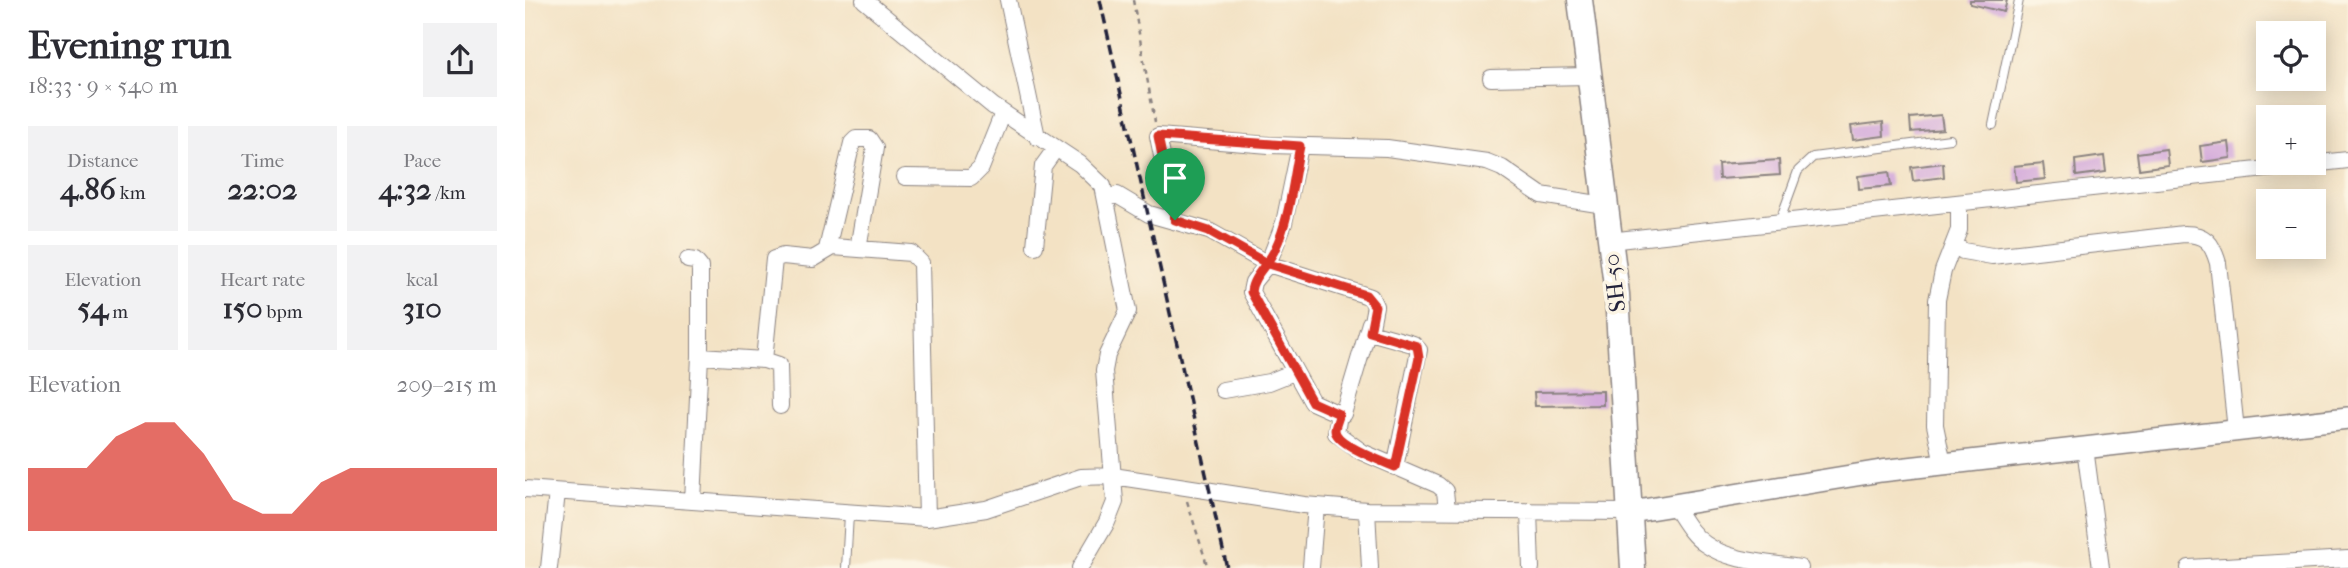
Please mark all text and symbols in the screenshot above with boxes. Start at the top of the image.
map controls [2256,21,2326,259]
button: locate [2256,21,2326,91]
text: Evening run [28,23,231,68]
button: share [423,23,497,97]
text: 18:33 · 9 × 540 m [28,72,178,99]
button: + [2256,105,2326,175]
pin [1145,148,1205,220]
text: Distance [67,150,139,172]
text: Time [241,150,284,172]
text: Pace [403,150,441,172]
icon: arrive [1156,159,1194,197]
text: 4.86 [60,172,116,207]
text: 22:02 [227,172,298,207]
text: 4:32 [379,172,431,207]
text: km [116,182,145,204]
text: /km [431,182,466,204]
button: − [2256,189,2326,259]
street label: SH-50 [1598,252,1631,314]
text: Elevation [64,269,141,291]
text: Heart rate [220,269,305,291]
text: kcal [406,269,438,291]
text: 54 [78,291,108,326]
text: 150 [222,291,262,326]
text: 310 [402,291,442,326]
text: m [108,301,128,323]
text: bpm [262,301,303,323]
text: Elevation [28,371,121,398]
text: 209–215 m [396,371,497,398]

